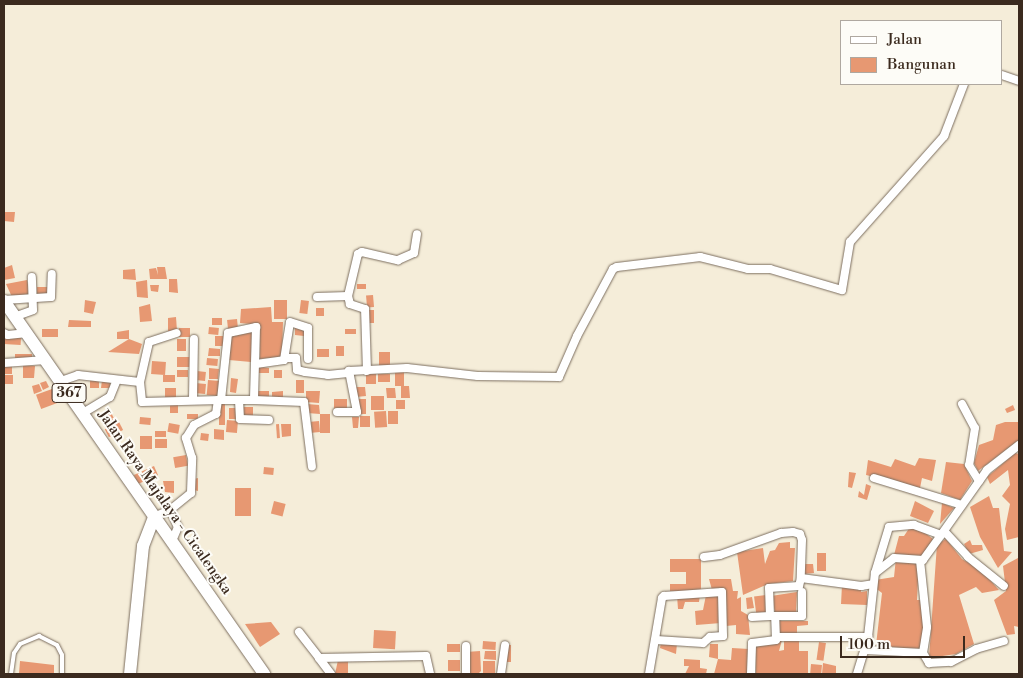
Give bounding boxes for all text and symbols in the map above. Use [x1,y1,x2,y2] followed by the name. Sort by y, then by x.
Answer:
[840,20,1003,85] legend
[887,30,922,49] text: Jalan
[887,55,956,74] text: Bangunan
[52,382,86,404] road number: 367
[94,406,236,598] street label: Jalan Raya Majalaya - Cicalengka
[843,626,968,658] scale bar
[848,635,890,654] text: 100 m

